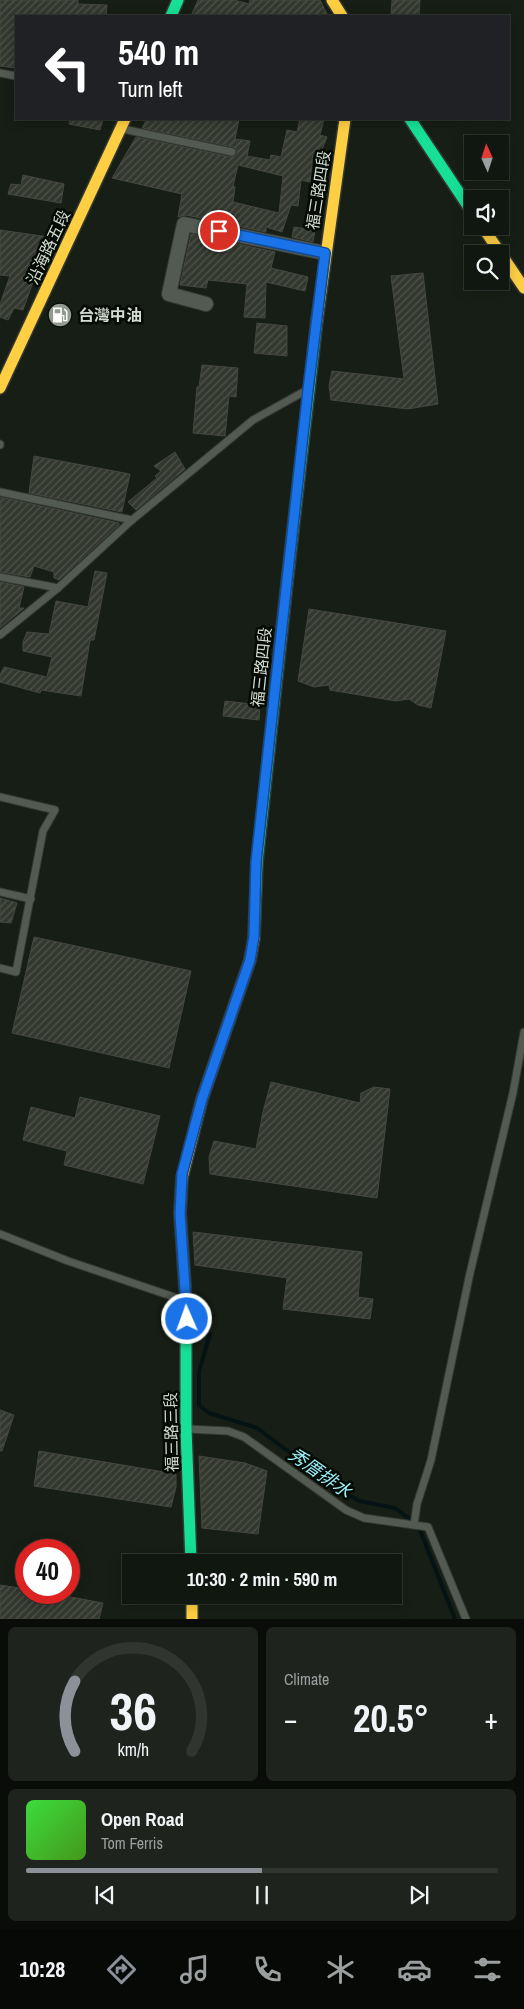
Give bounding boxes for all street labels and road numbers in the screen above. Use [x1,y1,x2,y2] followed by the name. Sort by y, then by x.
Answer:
[301,149,335,231] street label: 福三路四段
[21,206,75,288] street label: 沿海路五段
[246,626,276,708] street label: 福三路四段
[159,1392,183,1472] street label: 福三路三段

